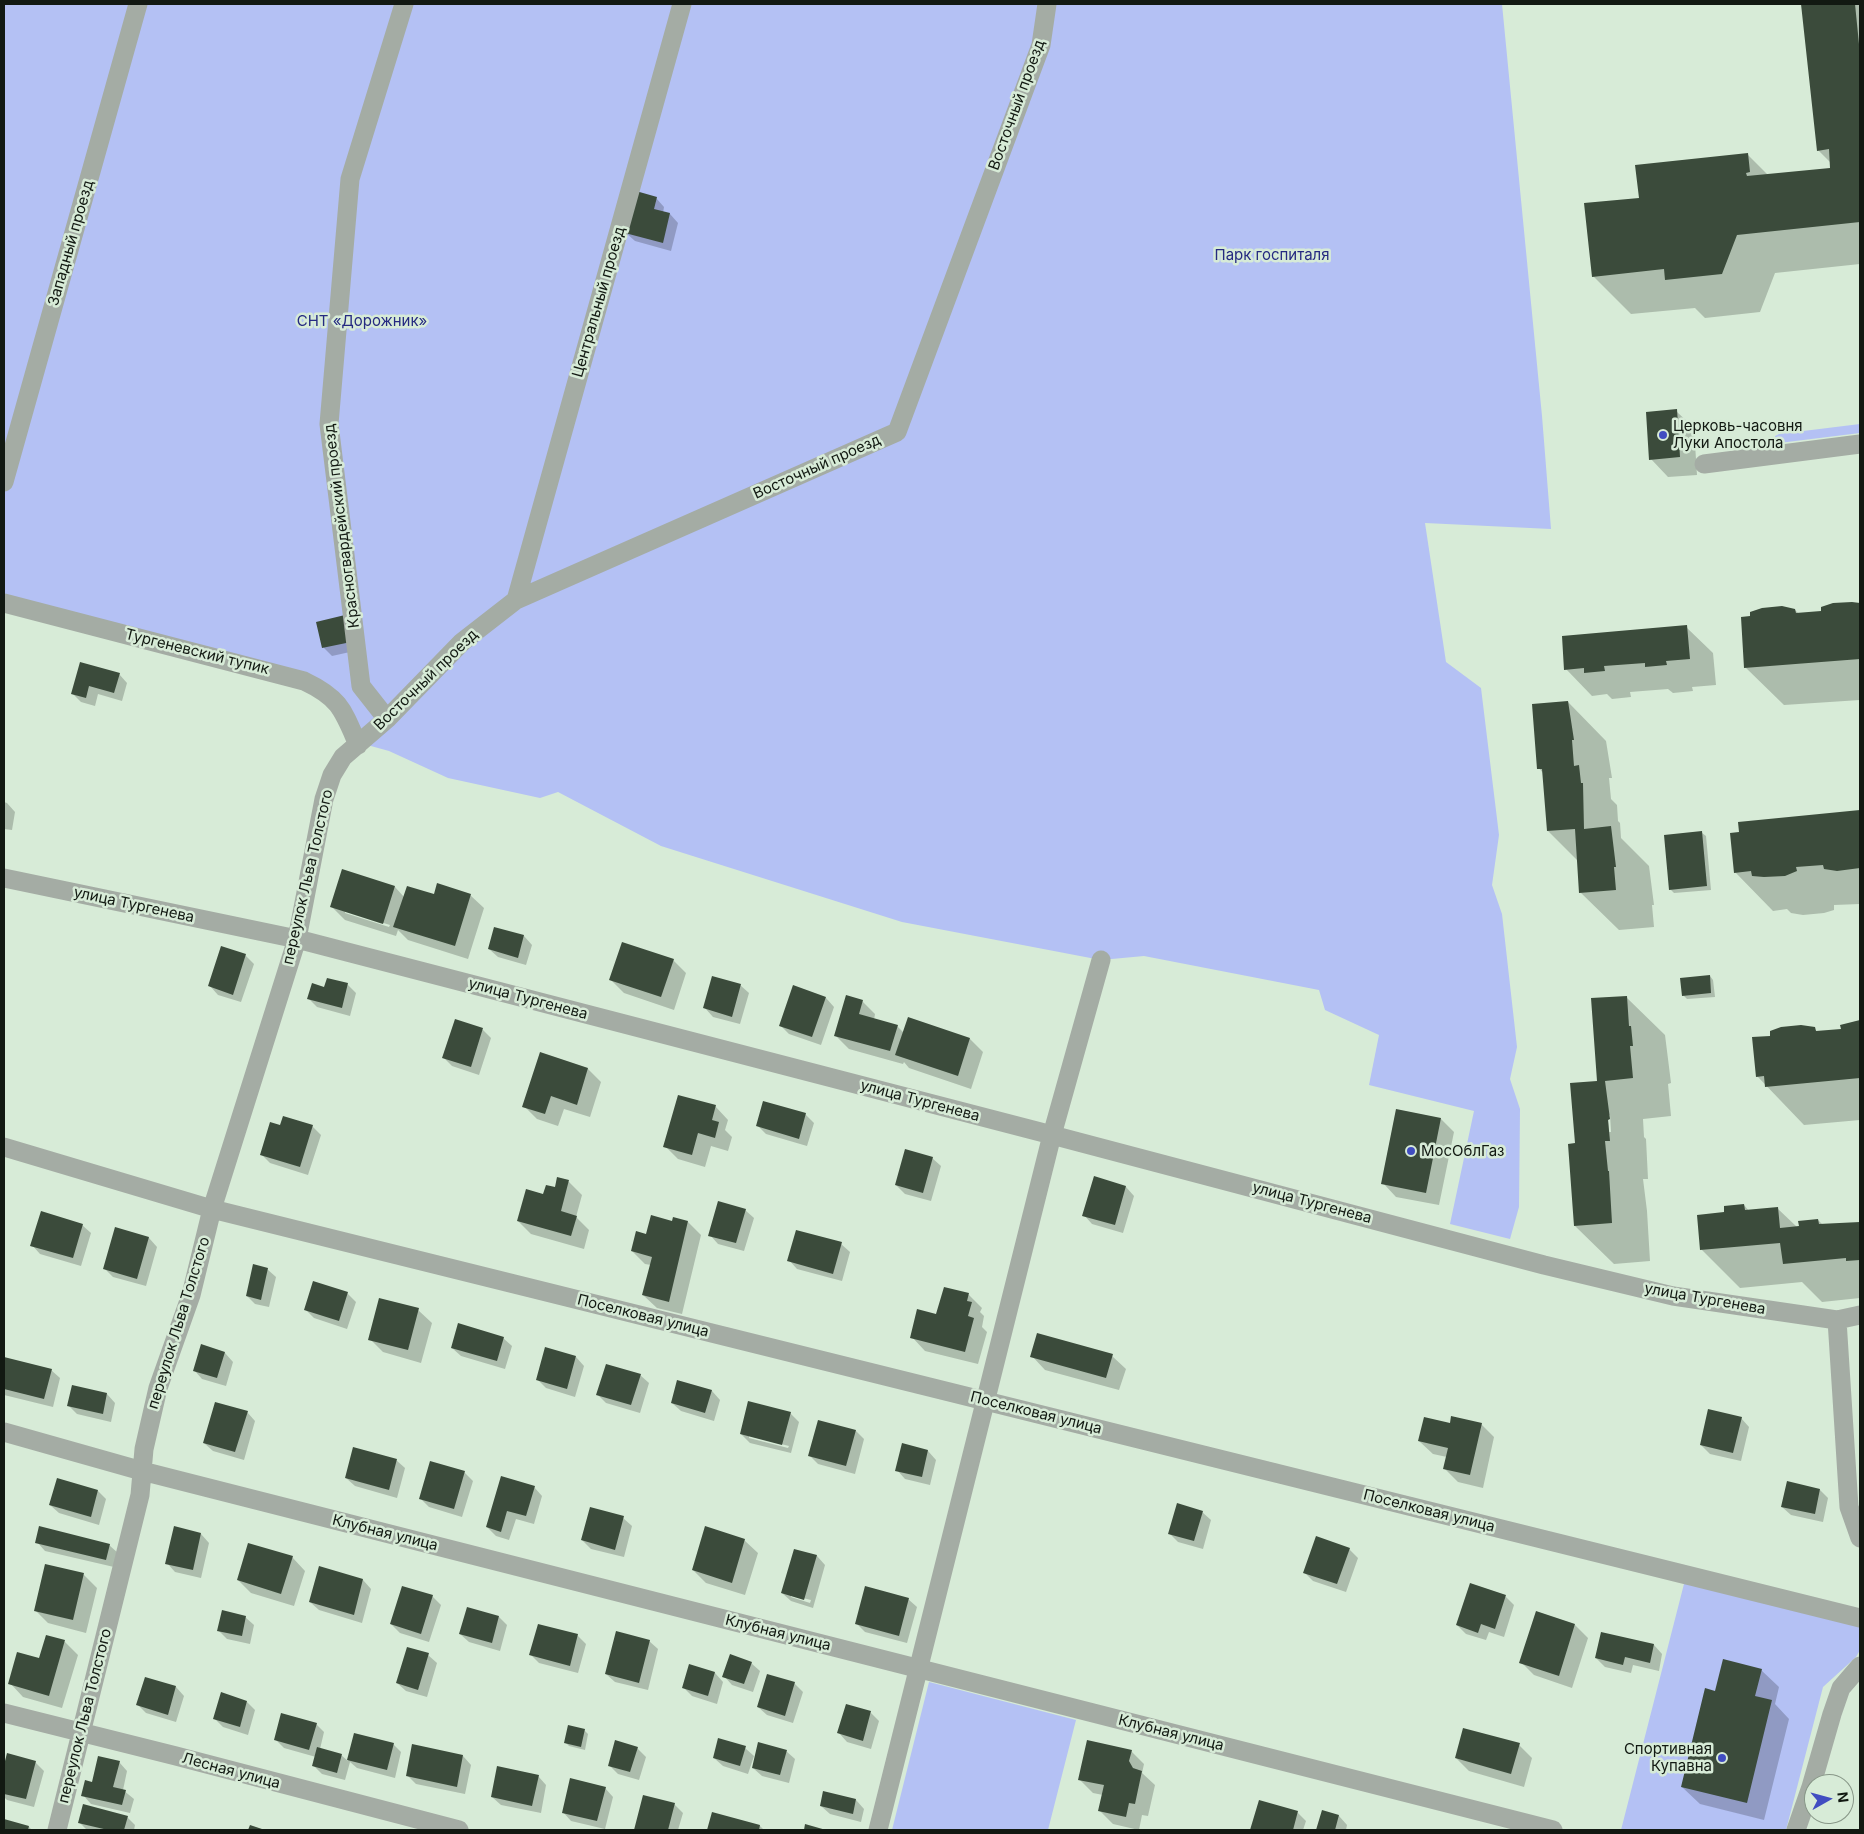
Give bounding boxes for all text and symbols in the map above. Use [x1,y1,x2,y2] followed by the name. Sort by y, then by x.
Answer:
[985,37,1049,173] street label: Восточный проезд
[44,178,98,308] street label: Западный проезд
[569,225,629,379] street label: Центральный проезд
[1215,246,1329,264] park label: Парк госпиталя
[297,312,427,330] park label: СНТ «Дорожник»
[1673,417,1803,452] place label: Церковь-часовня Луки Апостола
[321,423,363,629] street label: Красногвардейский проезд
[1657,429,1669,441] marker: Церковь-часовня Луки Апостола
[751,431,883,503] street label: Восточный проезд
[123,625,271,679] street label: Тургеневский тупик
[370,626,482,734] street label: Восточный проезд
[279,788,337,966] street label: переулок Льва Толстого
[72,883,196,927] street label: улица Тургенева
[466,974,590,1024] street label: улица Тургенева
[858,1076,982,1126] street label: улица Тургенева
[1421,1142,1505,1160] place label: МосОблГаз
[1405,1145,1417,1157] marker: МосОблГаз
[1250,1178,1374,1228] street label: улица Тургенева
[144,1235,214,1411] street label: переулок Льва Толстого
[1643,1279,1767,1319] street label: улица Тургенева
[575,1291,711,1341] street label: Поселковая улица
[968,1388,1104,1438] street label: Поселковая улица
[1361,1486,1497,1536] street label: Поселковая улица
[330,1511,440,1555] street label: Клубная улица
[723,1611,833,1655] street label: Клубная улица
[55,1627,115,1805] street label: переулок Льва Толстого
[1116,1711,1226,1755] street label: Клубная улица
[1624,1740,1712,1775] place label: Спортивная Купавна
[180,1749,282,1793] street label: Лесная улица
[1716,1752,1728,1764] marker: Спортивная Купавна
[1804,1774,1854,1824] north arrow
[1834,1791,1852,1804] text: N

